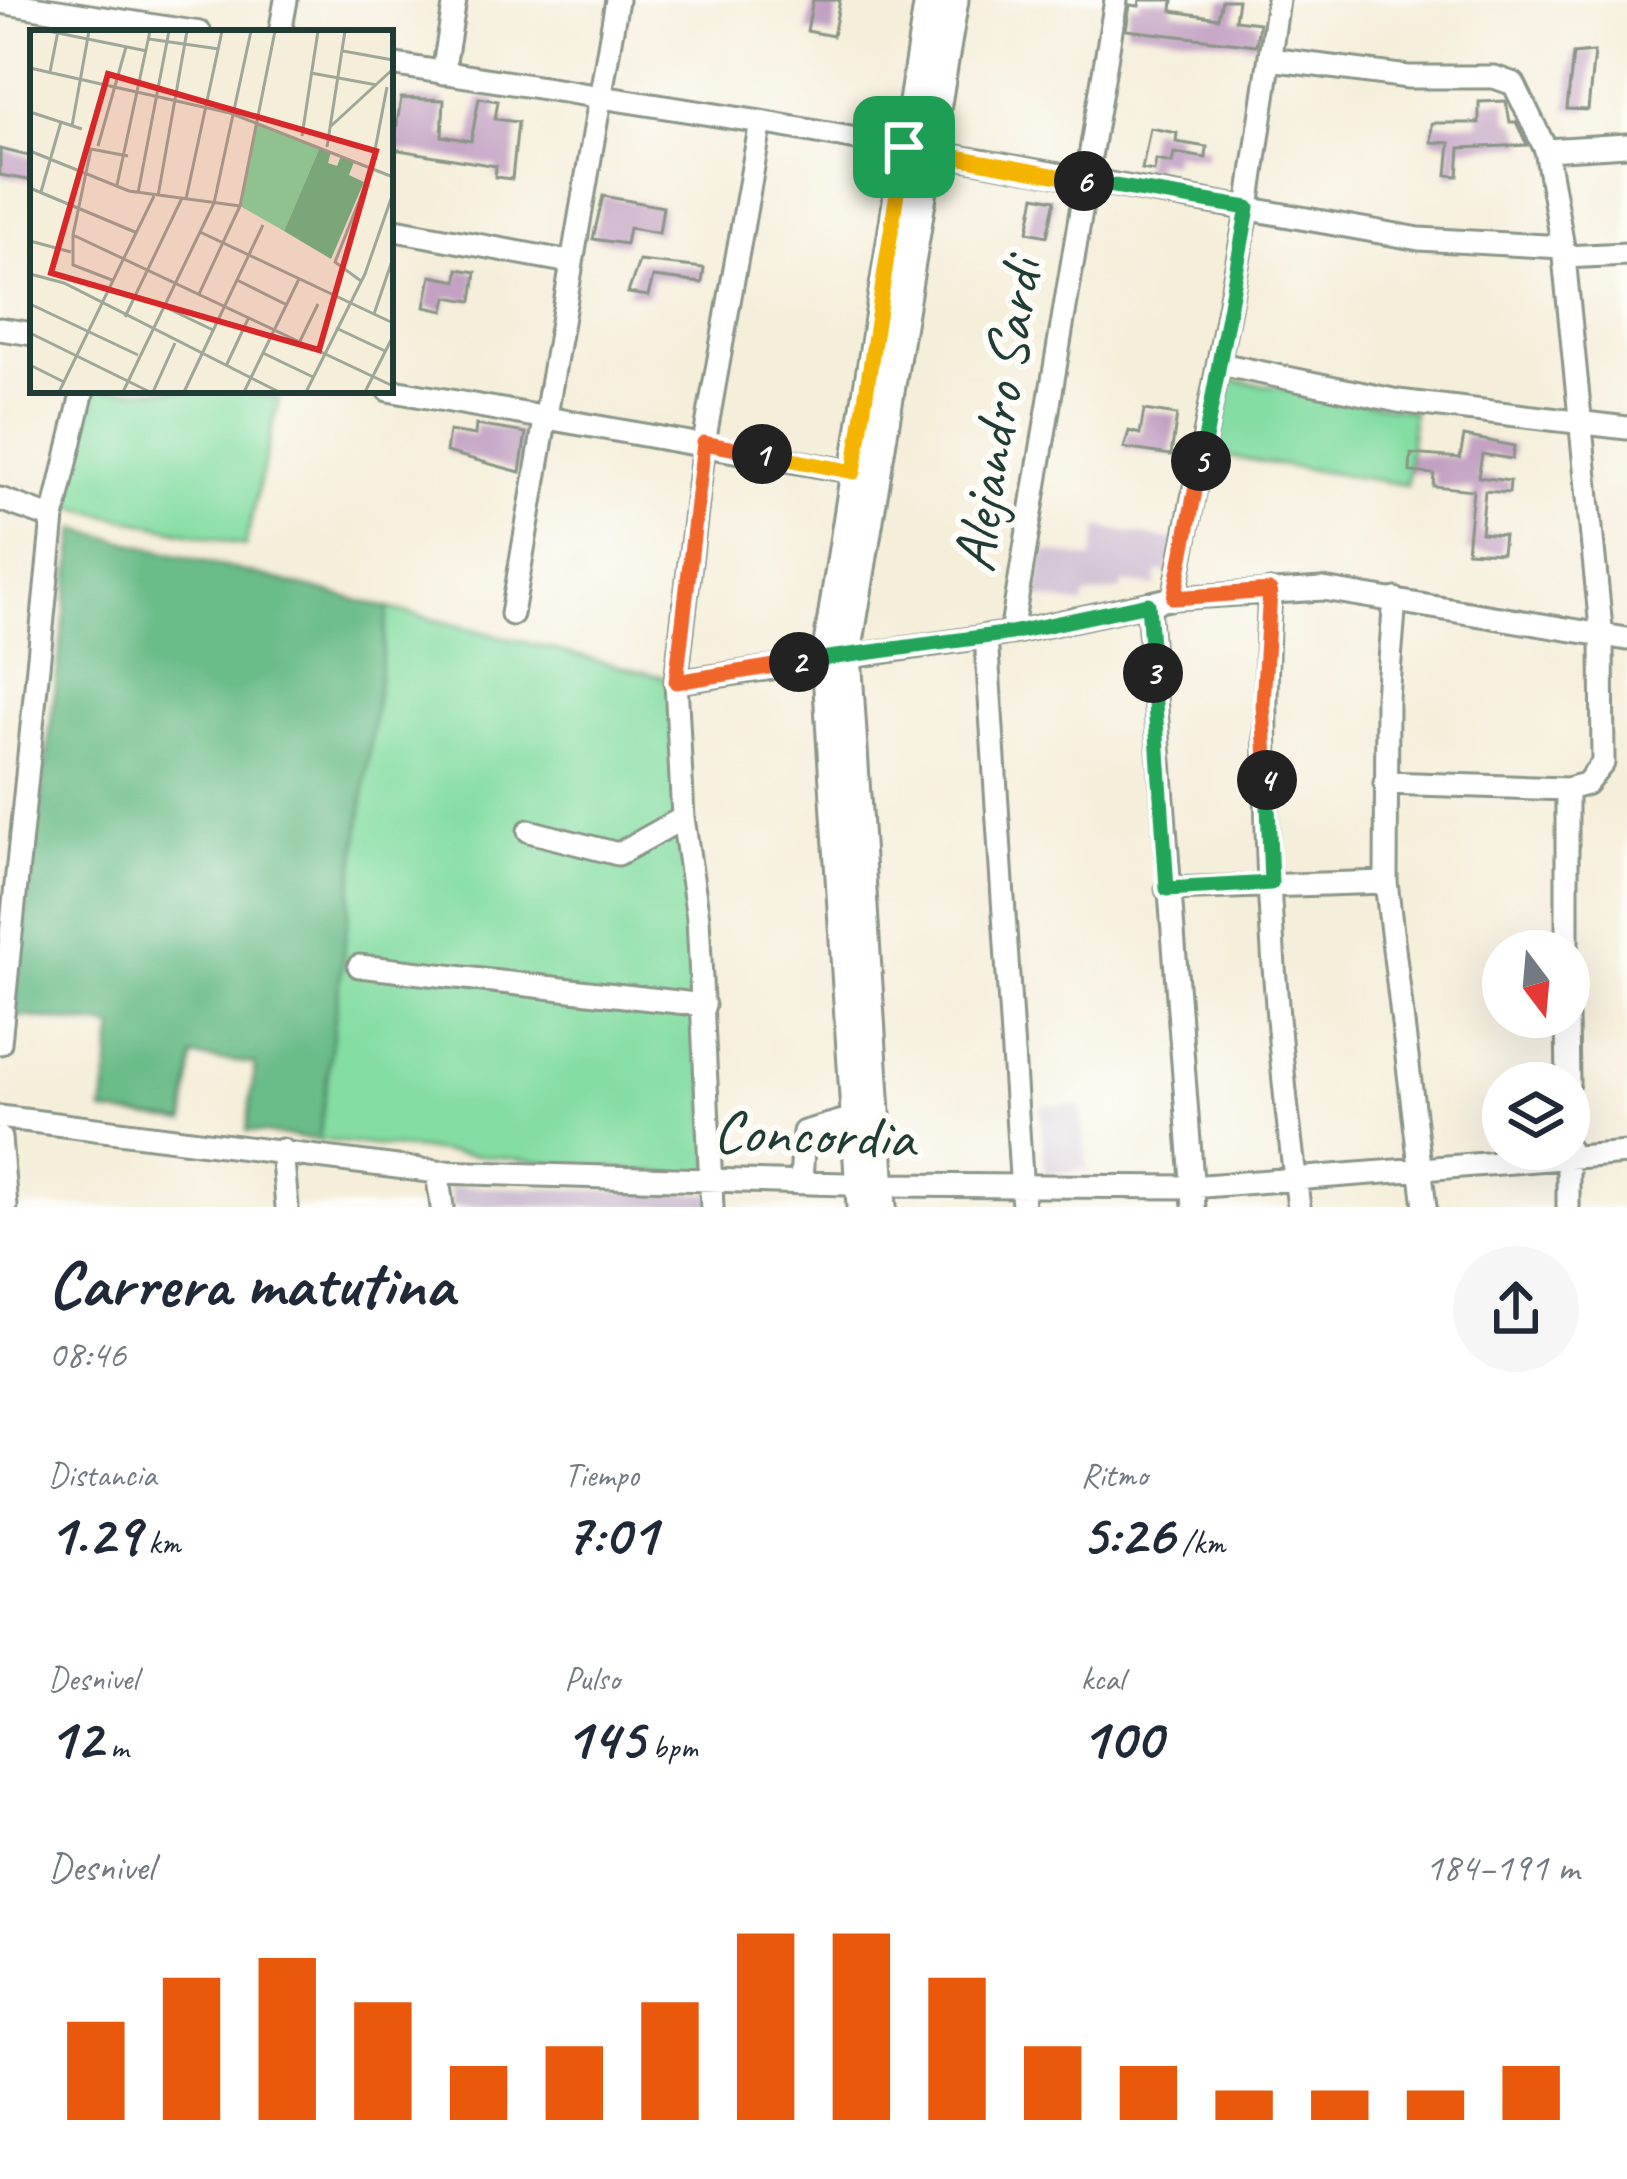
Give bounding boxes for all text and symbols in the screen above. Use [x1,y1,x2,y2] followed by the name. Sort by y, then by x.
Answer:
[30,30,393,393] inset map
[853,96,955,198] pin
[871,114,937,180] icon: arrive
[1054,151,1114,211] pin: 6
[1076,160,1092,202] text: 6
[935,247,1060,577] street label: Alejandro Sardi
[732,424,792,484] pin: 1
[1171,431,1231,491] pin: 5
[755,433,769,475] text: 1
[1194,440,1208,482] text: 5
[769,632,829,692] pin: 2
[792,641,806,683] text: 2
[1123,643,1183,703] pin: 3
[1146,652,1160,694] text: 3
[1237,750,1297,810] pin: 4
[1260,759,1274,801] text: 4
[1482,930,1590,1038] north arrow
[1482,930,1590,1170] map controls
[1482,1062,1590,1170] button: layers
[712,1093,920,1176] street label: Concordia
[48,1243,454,1326] text: Carrera matutina
[1453,1246,1579,1372] button: share
[48,1330,126,1379] text: 08:46
[48,1454,156,1496] text: Distancia
[564,1454,639,1496] text: Tiempo
[1081,1454,1147,1496] text: Ritmo
[48,1496,140,1572] text: 1.29
[564,1496,657,1572] text: 7:01
[1081,1496,1174,1572] text: 5:26
[140,1522,180,1564] text: km
[1174,1522,1225,1564] text: /km
[48,1658,138,1700] text: Desnivel
[564,1658,620,1700] text: Pulso
[1081,1658,1124,1700] text: kcal
[48,1700,102,1776] text: 12
[564,1700,644,1776] text: 145
[1081,1700,1162,1776] text: 100
[102,1726,128,1768] text: m
[644,1726,698,1768] text: bpm
[48,1843,154,1892] text: Desnivel
[1425,1843,1579,1892] text: 184–191 m

